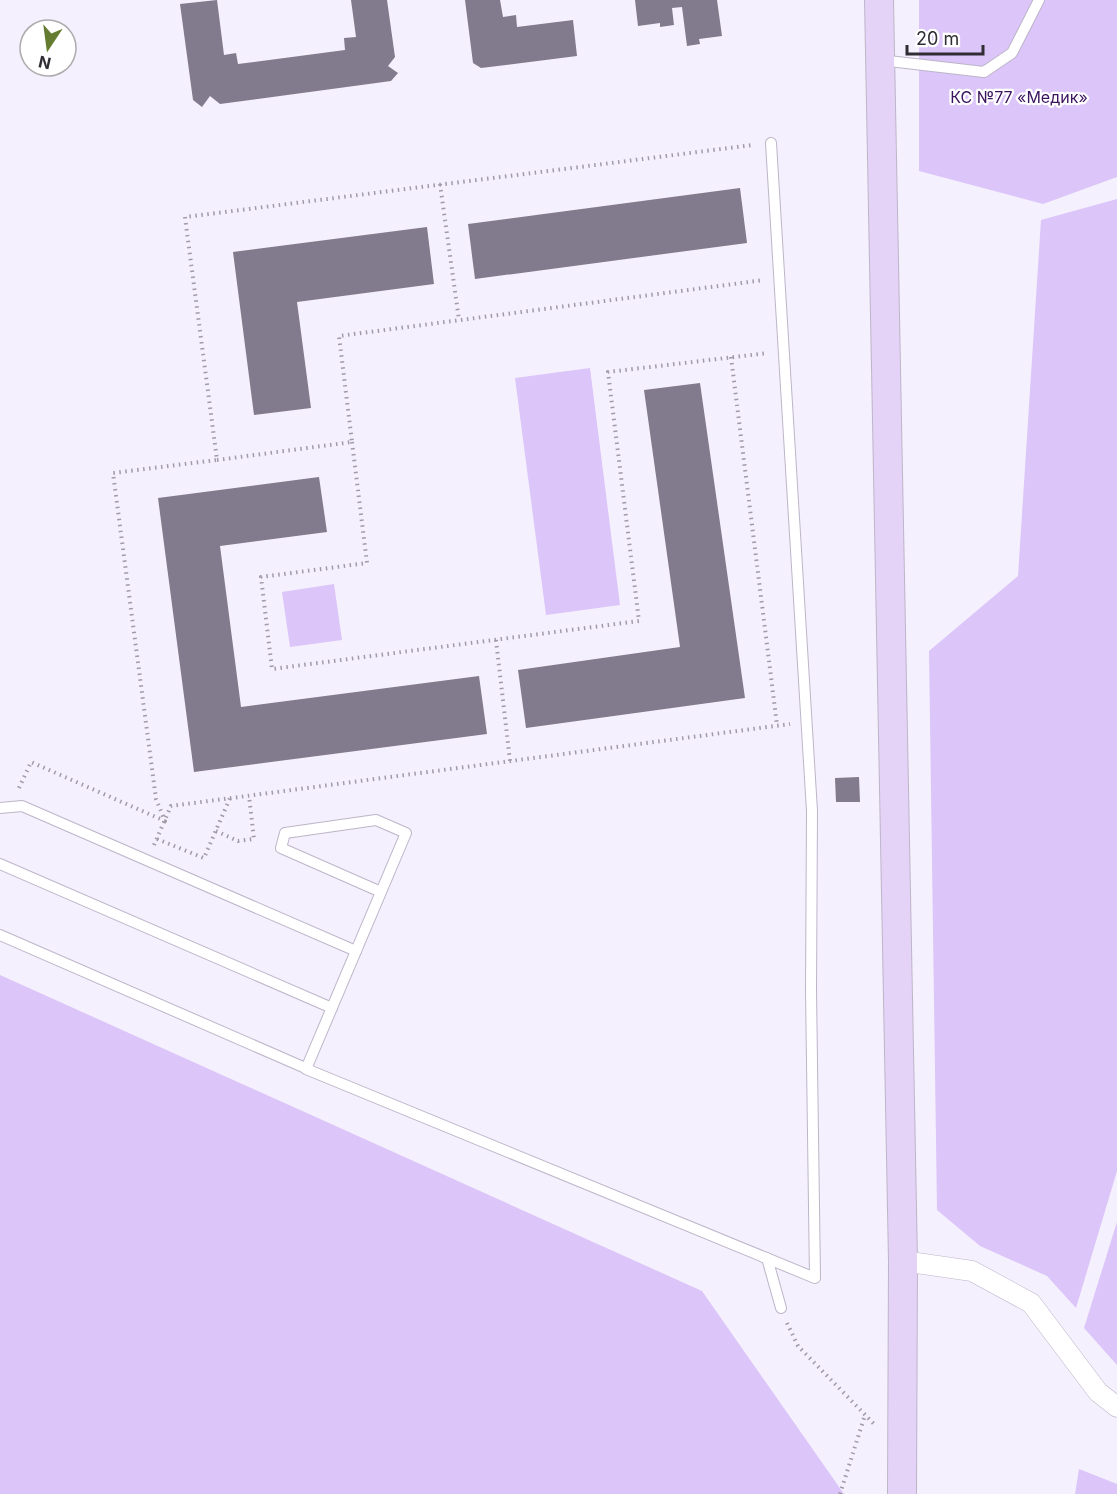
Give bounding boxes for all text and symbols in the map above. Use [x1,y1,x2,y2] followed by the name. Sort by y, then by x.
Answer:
[18,18,78,78] north arrow
[907,18,984,56] scale bar
[916,28,959,49] text: 20 m
[36,51,53,74] text: N
[950,87,1088,107] park label: КС №77 «Медик»

